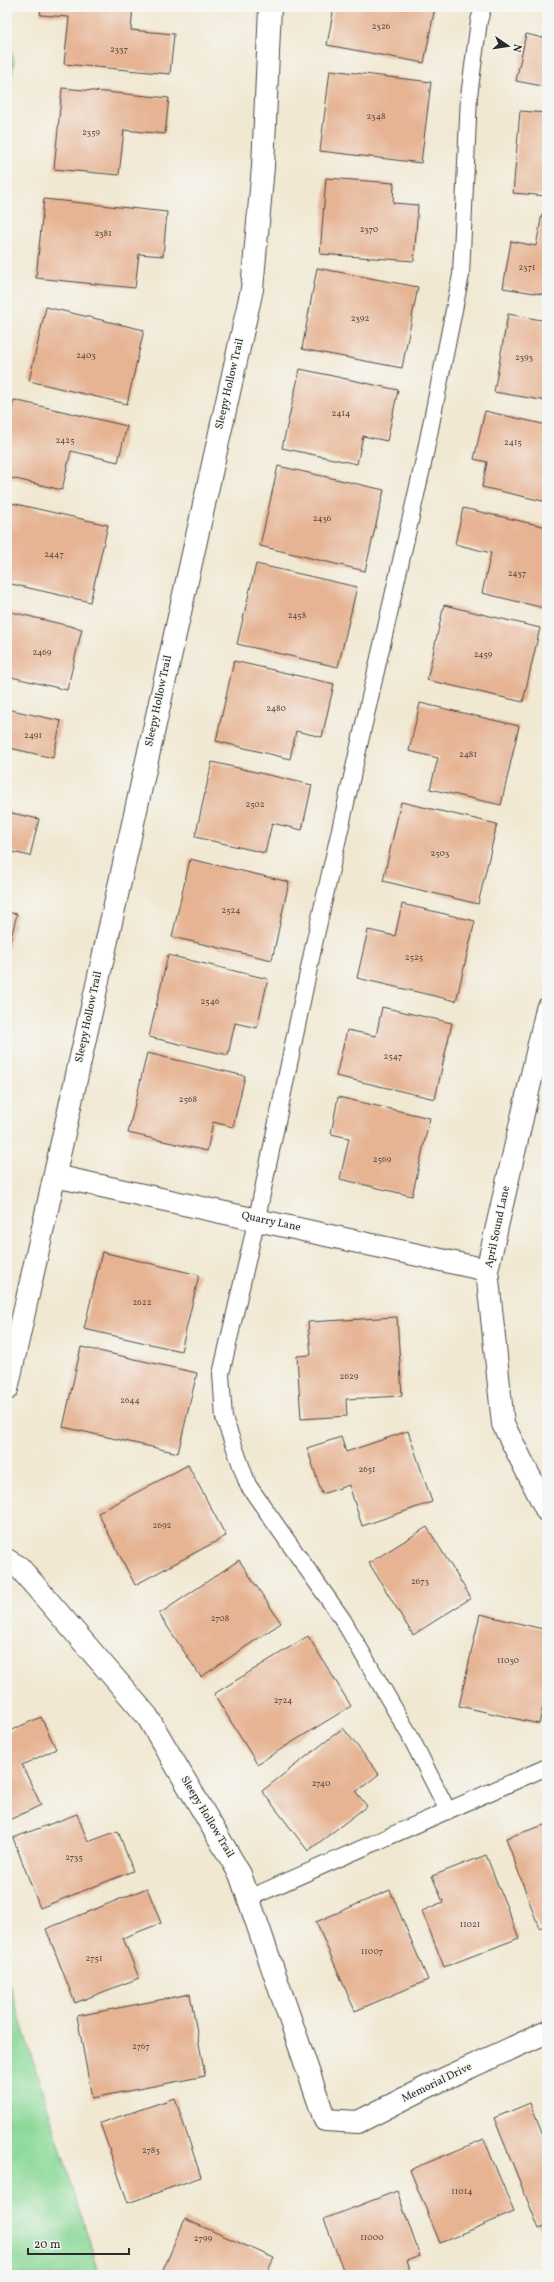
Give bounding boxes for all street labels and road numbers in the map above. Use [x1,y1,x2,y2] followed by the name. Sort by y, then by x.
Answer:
[212,337,248,431] street label: Sleepy Hollow Trail
[142,654,176,748] street label: Sleepy Hollow Trail
[72,970,106,1064] street label: Sleepy Hollow Trail
[482,1185,514,1269] street label: April Sound Lane
[240,1208,302,1236] street label: Quarry Lane
[177,1773,237,1861] street label: Sleepy Hollow Trail
[399,2059,475,2107] street label: Memorial Drive

